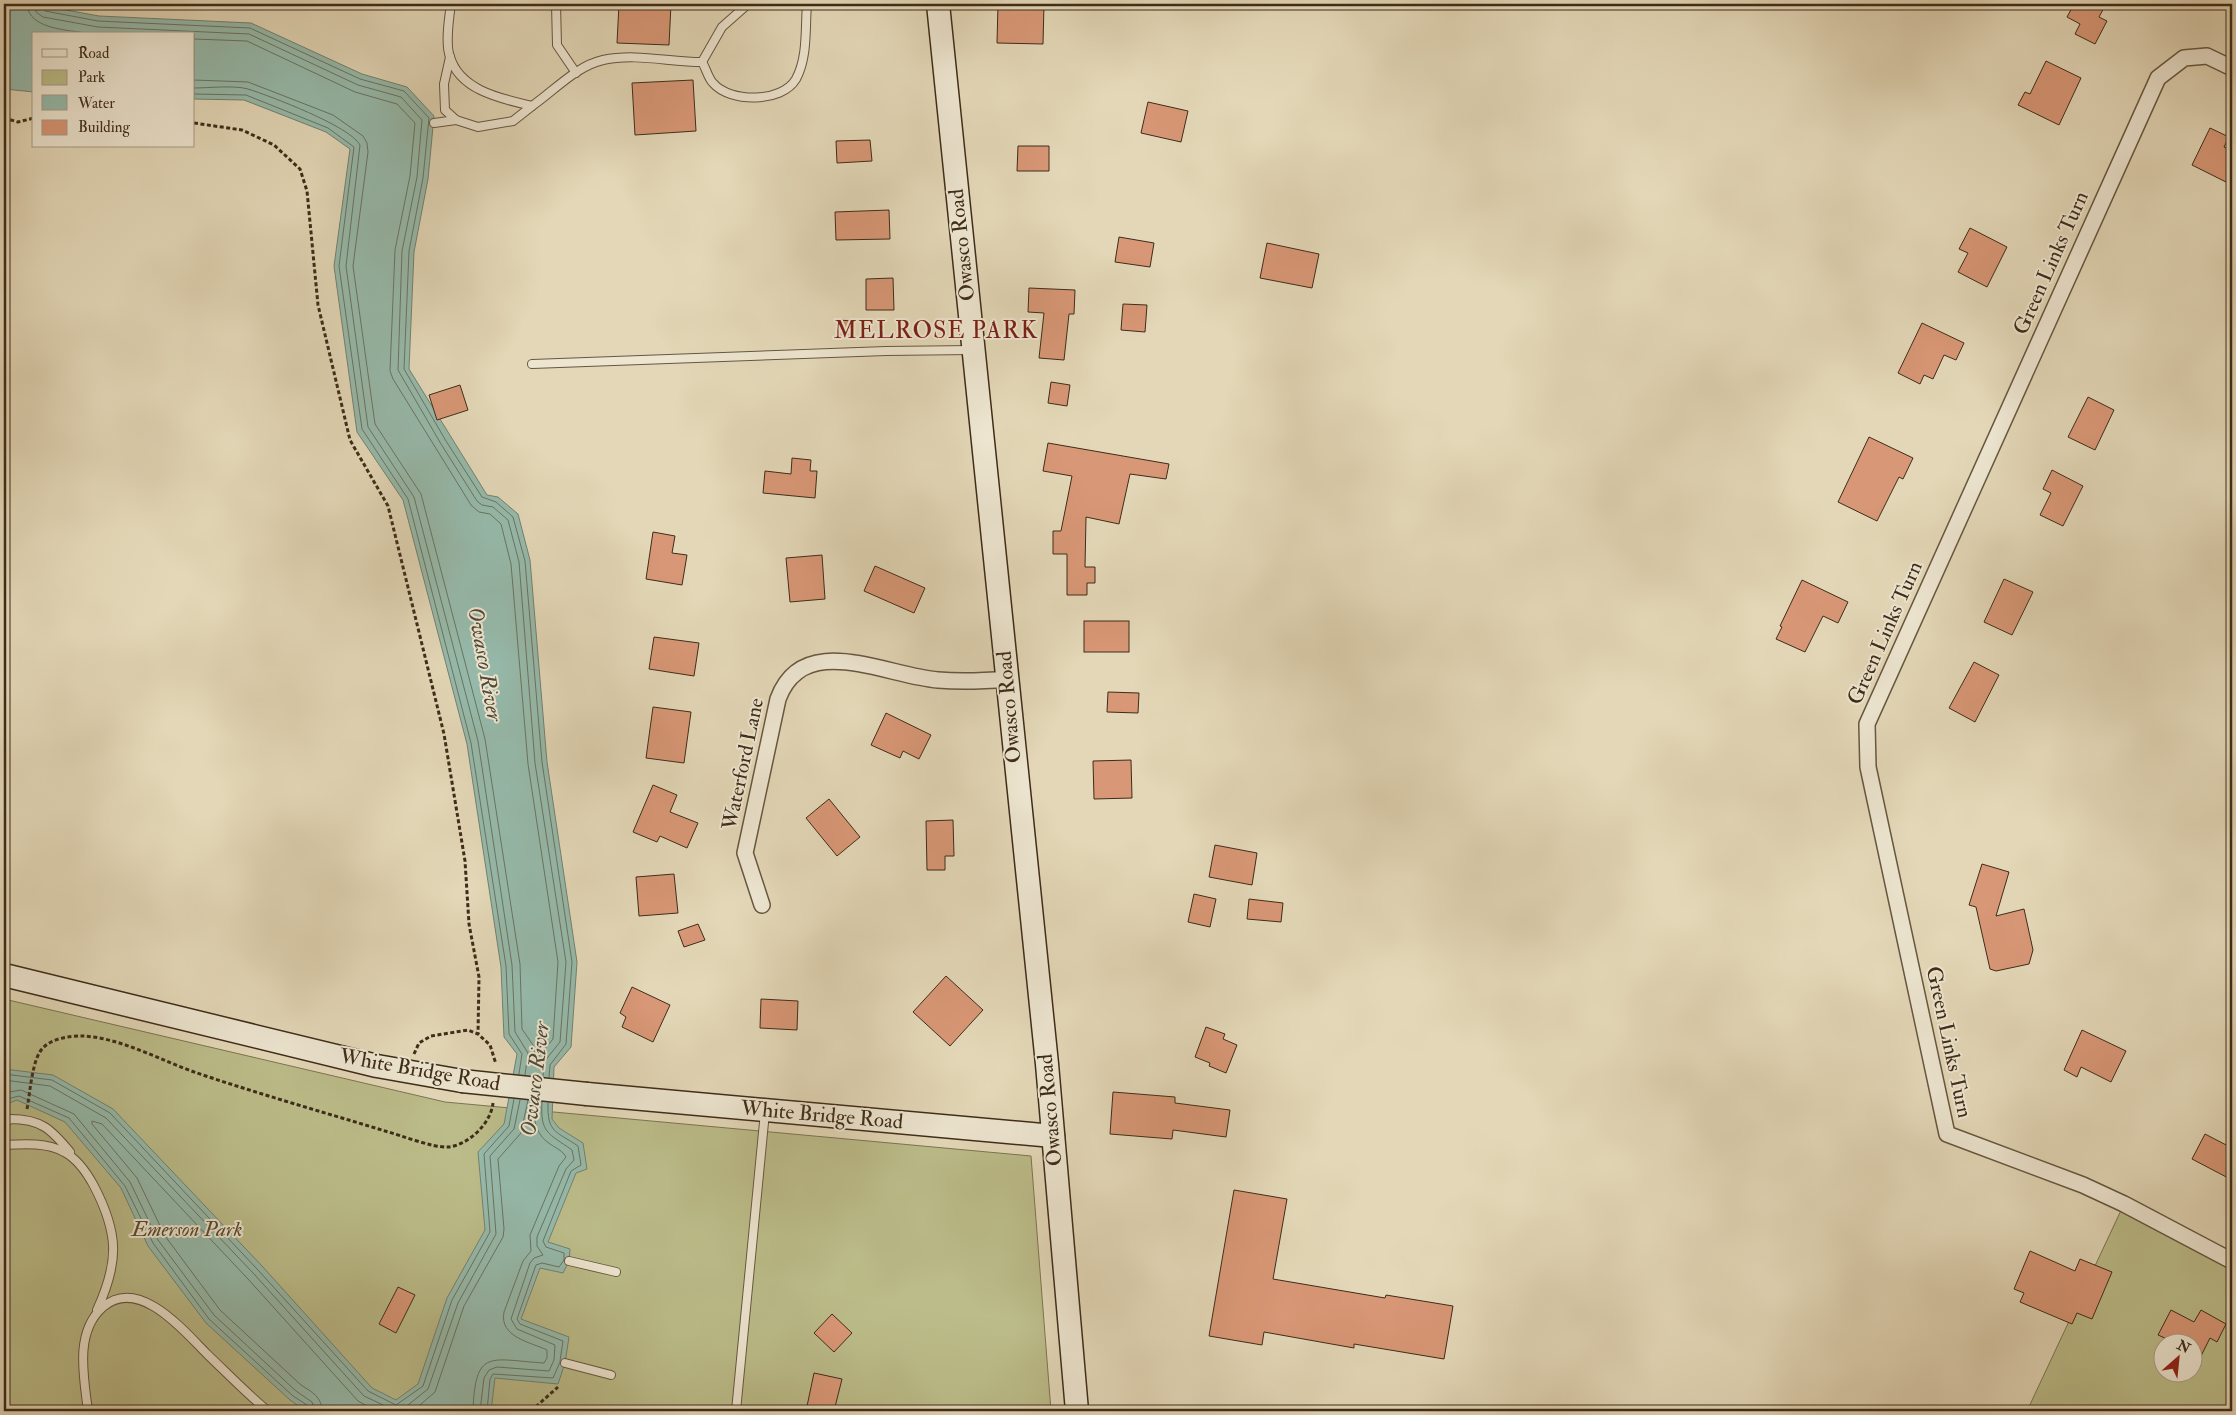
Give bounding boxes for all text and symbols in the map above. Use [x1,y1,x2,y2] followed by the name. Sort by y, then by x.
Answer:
[32,32,195,148] legend
[78,44,110,63] text: Road
[78,68,105,87] text: Park
[77,94,115,113] text: Water
[78,118,130,137] text: Building
[943,187,981,302] street label: Owasco Road
[2007,187,2095,339] street label: Green Links Turn
[834,315,1038,346] district label: MELROSE PARK
[1841,557,1929,709] street label: Green Links Turn
[461,605,509,725] water label: Owasco River
[991,649,1027,764] street label: Owasco Road
[716,695,770,833] street label: Waterford Lane
[1920,964,1978,1120] street label: Green Links Turn
[514,1018,556,1138] water label: Owasco River
[337,1042,503,1098] street label: White Bridge Road
[1032,1052,1068,1167] street label: Owasco Road
[739,1094,905,1136] street label: White Bridge Road
[130,1216,242,1243] park label: Emerson Park
[2154,1332,2204,1382] north arrow
[2173,1336,2194,1357] text: N

